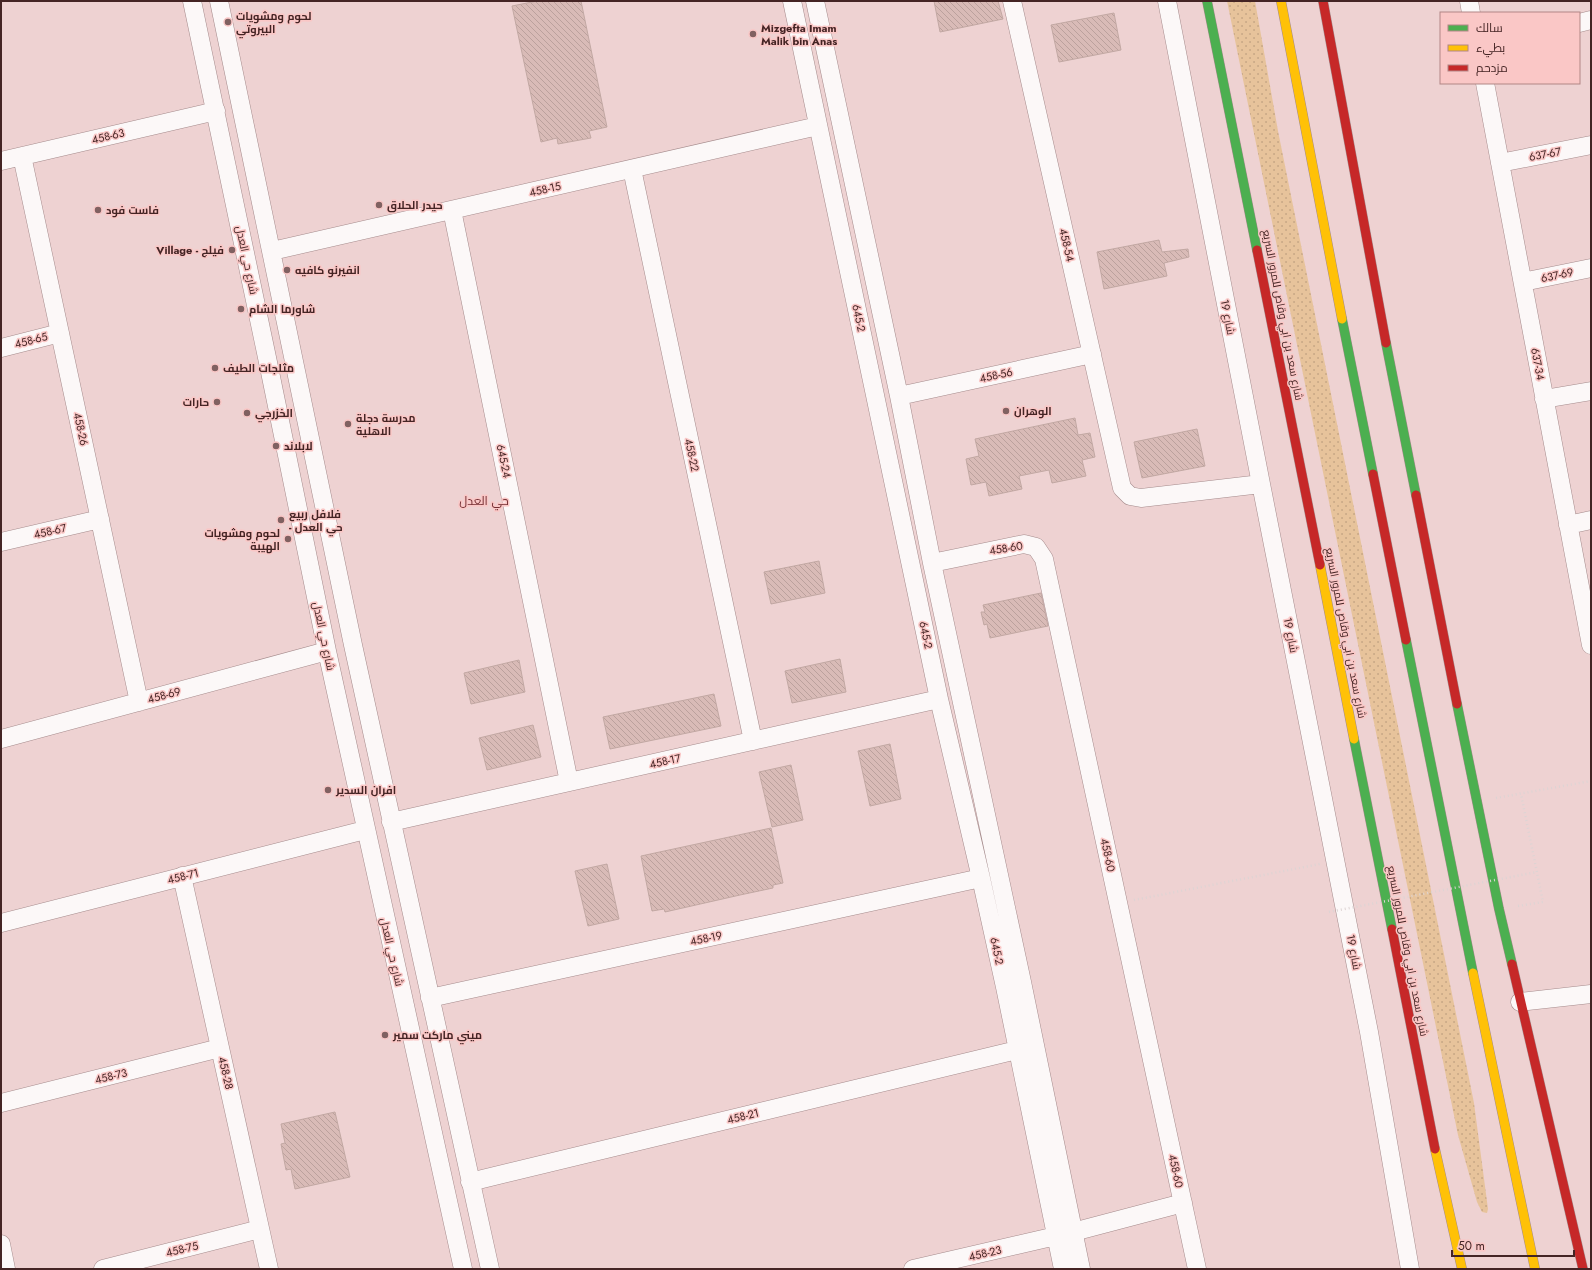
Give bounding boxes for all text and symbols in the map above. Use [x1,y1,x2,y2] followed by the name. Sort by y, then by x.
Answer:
[236,8,312,39] place label: لحوم ومشويات البيروتي
[1440,12,1580,84] legend
[223,17,233,27] marker: لحوم ومشويات البيروتي
[1476,19,1503,37] text: سالك
[761,20,837,49] place label: Mizgefta Imam Malik bin Anas
[748,29,758,39] marker: Mizgefta Imam Malik bin Anas
[1476,39,1505,58] text: بطيء
[1476,59,1508,77] text: مزدحم
[90,124,126,148] street label: 458-63
[1528,143,1563,165] street label: 637-67
[528,178,562,200] street label: 458-15
[387,197,443,213] place label: حيدر الحلاق
[374,200,384,210] marker: حيدر الحلاق
[106,202,159,218] place label: فاست فود
[93,205,103,215] marker: فاست فود
[231,224,262,296] street label: شارع حي العدل
[1055,227,1079,264] street label: 458-54
[1258,228,1307,402] street label: شارع سعد بن ابي وقاص للمرور السريع
[155,242,224,258] place label: Village - فيلج
[227,245,237,255] marker: Village - فيلج
[295,262,360,278] place label: انفيرنو كافيه
[1539,264,1575,286] street label: 637-69
[282,265,292,275] marker: انفيرنو كافيه
[1217,298,1239,336] street label: شارع 19
[249,301,315,317] place label: شاورما الشام
[848,303,870,333] street label: 645-2
[236,304,246,314] marker: شاورما الشام
[13,328,49,352] street label: 458-65
[1527,346,1549,382] street label: 637-34
[223,360,294,376] place label: مثلجات الطيف
[210,363,220,373] marker: مثلجات الطيف
[978,364,1014,386] street label: 458-56
[183,394,209,410] place label: حارات
[212,397,222,407] marker: حارات
[1014,403,1052,419] place label: الوهران
[255,405,293,423] place label: الخزرجي
[1001,406,1011,416] marker: الوهران
[242,408,252,418] marker: الخزرجي
[356,410,416,439] place label: مدرسة دجلة الاهلية
[70,411,92,447] street label: 458-26
[343,419,353,429] marker: مدرسة دجلة الاهلية
[681,437,703,473] street label: 458-22
[284,438,312,454] place label: لابلاند
[271,441,281,451] marker: لابلاند
[493,443,515,480] street label: 645-24
[459,492,509,511] district label: حي العدل
[289,506,343,537] place label: فلافل ربيع - حي العدل
[276,515,286,525] marker: فلافل ربيع - حي العدل
[32,519,68,543] street label: 458-67
[204,525,280,554] place label: لحوم ومشويات الهيبة
[283,534,293,544] marker: لحوم ومشويات الهيبة
[988,537,1024,559] street label: 458-60
[1321,546,1370,720] street label: شارع سعد بن ابي وقاص للمرور السريع
[308,600,339,672] street label: شارع حي العدل
[1280,616,1302,654] street label: شارع 19
[915,620,937,650] street label: 645-2
[146,683,182,707] street label: 458-69
[648,750,682,772] street label: 458-17
[335,782,396,798] place label: افران السدير
[323,785,333,795] marker: افران السدير
[1097,837,1119,874] street label: 458-60
[166,864,200,888] street label: 458-71
[1383,864,1432,1038] street label: شارع سعد بن ابي وقاص للمرور السريع
[375,916,408,988] street label: شارع حي العدل
[689,927,723,949] street label: 458-19
[1343,933,1365,971] street label: شارع 19
[986,936,1008,966] street label: 645-2
[392,1027,482,1045] place label: ميني ماركت سمير
[380,1030,390,1040] marker: ميني ماركت سمير
[214,1055,238,1091] street label: 458-28
[93,1064,129,1088] street label: 458-73
[725,1104,761,1128] street label: 458-21
[1165,1153,1187,1190] street label: 458-60
[1452,1232,1574,1258] scale bar
[164,1237,200,1261] street label: 458-75
[1458,1237,1485,1255] text: 50 m
[967,1241,1003,1265] street label: 458-23

